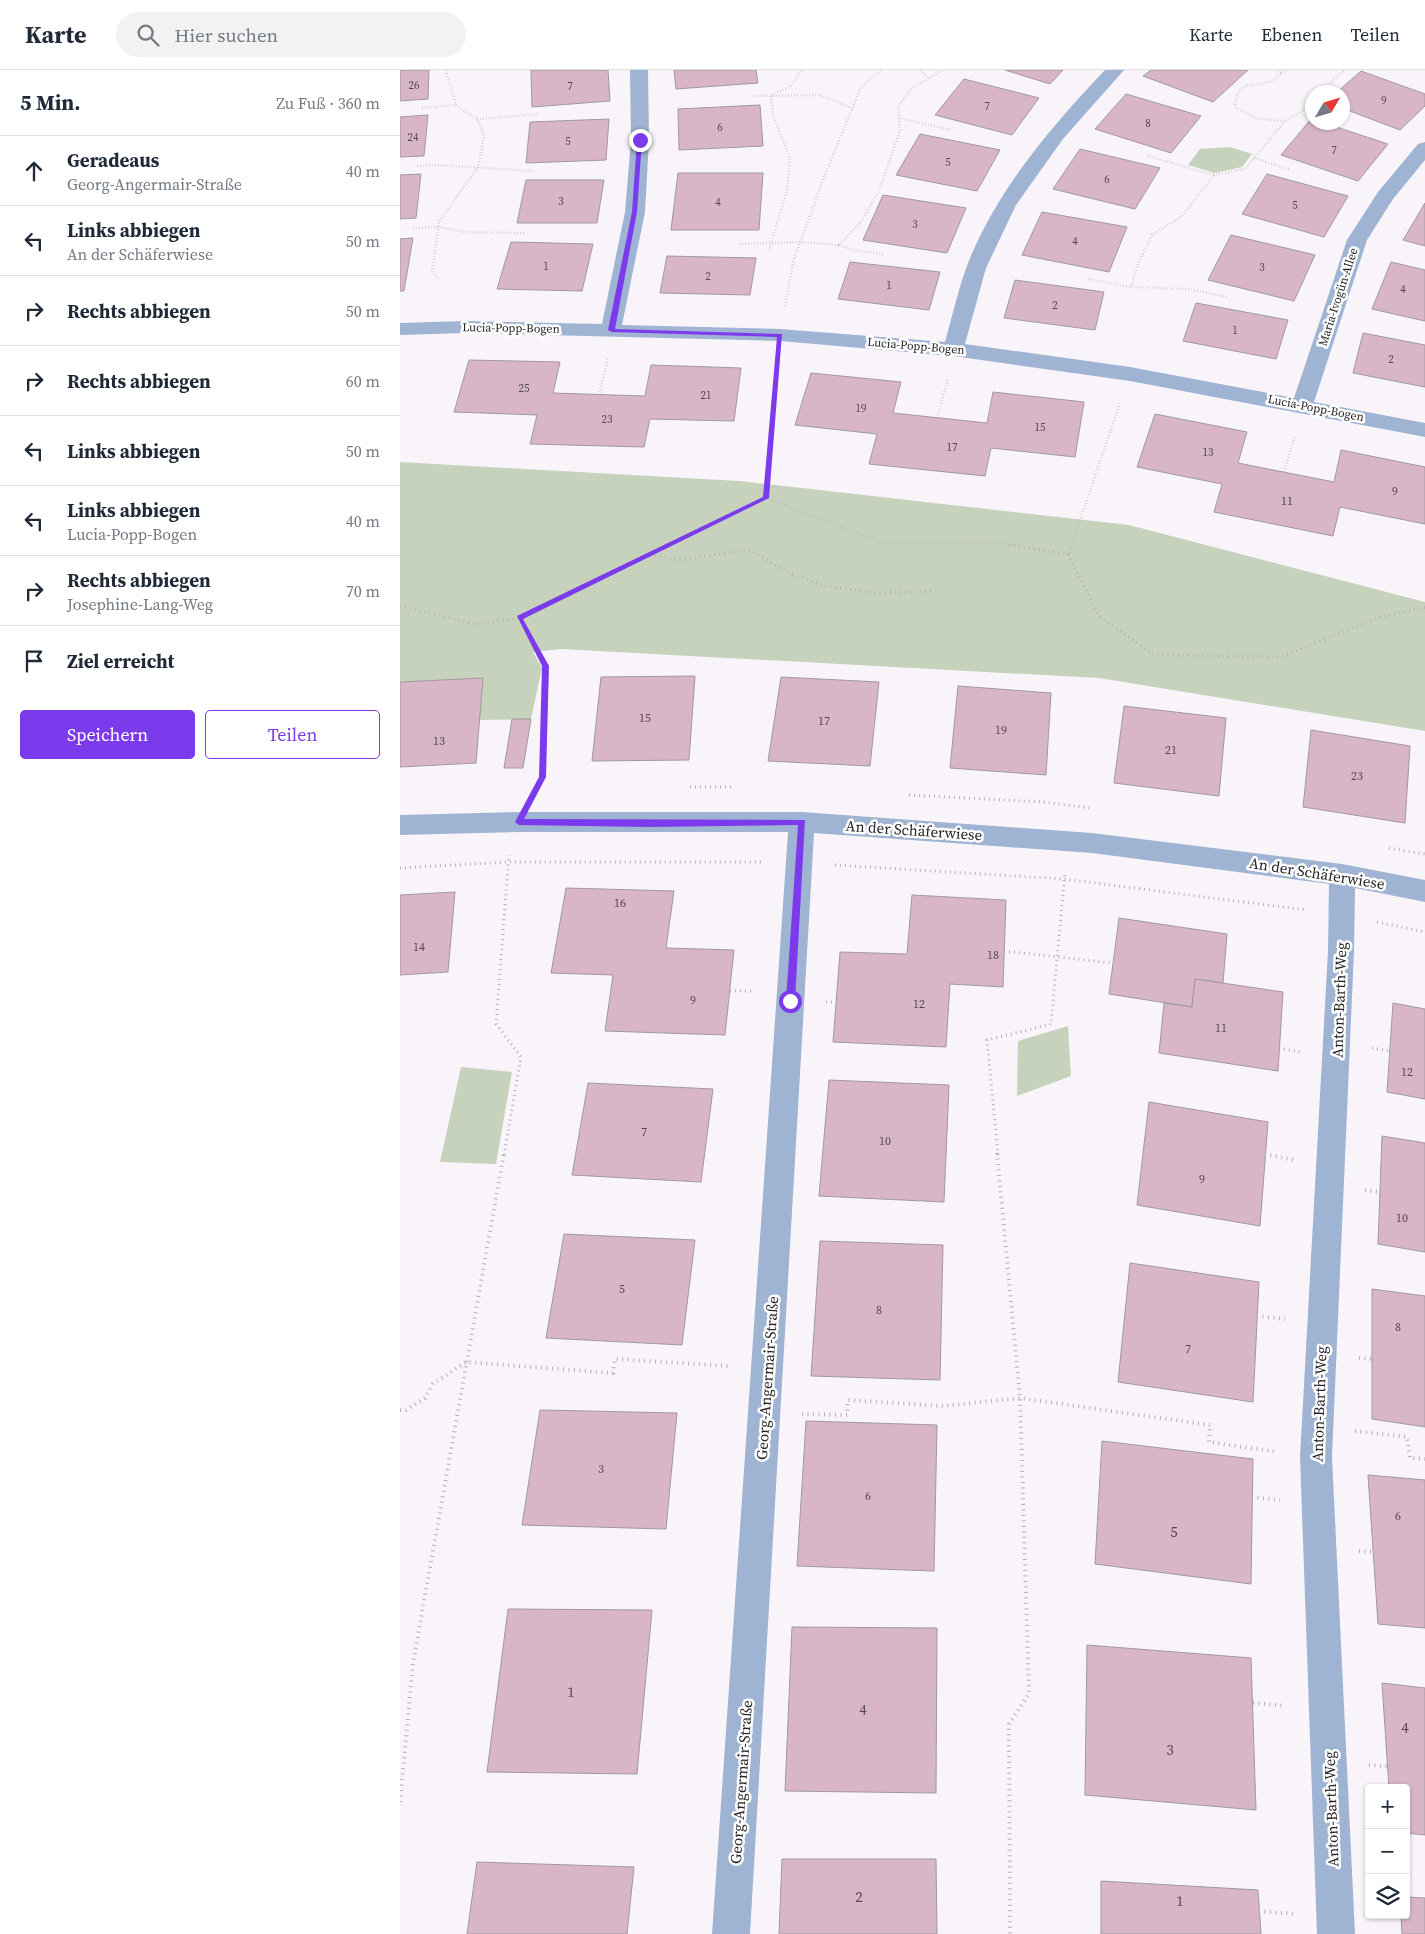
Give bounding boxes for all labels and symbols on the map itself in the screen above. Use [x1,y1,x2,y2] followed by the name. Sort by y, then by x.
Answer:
[409,78,420,93] house number: 26
[567,79,573,94] house number: 7
[1305,85,1350,130] north arrow
[1381,93,1387,108] house number: 9
[984,99,990,114] house number: 7
[1145,116,1151,131] house number: 8
[717,120,723,135] house number: 6
[629,129,652,152] route end
[408,130,419,145] house number: 24
[565,134,571,149] house number: 5
[1331,143,1337,158] house number: 7
[945,155,951,170] house number: 5
[1104,172,1110,187] house number: 6
[558,194,564,209] house number: 3
[715,195,721,210] house number: 4
[1292,198,1298,213] house number: 5
[912,217,918,232] house number: 3
[1072,234,1078,249] house number: 4
[1315,246,1361,348] street label: Maria-Ivogün-Allee
[543,259,549,274] house number: 1
[1259,260,1265,275] house number: 3
[705,269,711,284] house number: 2
[886,278,892,293] house number: 1
[1400,282,1406,297] house number: 4
[1052,298,1058,313] house number: 2
[462,319,560,337] street label: Lucia-Popp-Bogen
[1232,323,1238,338] house number: 1
[867,334,965,358] street label: Lucia-Popp-Bogen
[1388,352,1394,367] house number: 2
[519,381,530,396] house number: 25
[701,388,712,403] house number: 21
[1267,391,1365,425] street label: Lucia-Popp-Bogen
[856,401,867,416] house number: 19
[602,412,613,427] house number: 23
[1035,420,1046,435] house number: 15
[947,440,958,455] house number: 17
[1203,445,1214,460] house number: 13
[1392,483,1398,499] house number: 9
[1281,493,1293,509] house number: 11
[639,710,651,726] house number: 15
[818,713,830,729] house number: 17
[995,722,1007,738] house number: 19
[433,733,445,749] house number: 13
[1165,742,1177,758] house number: 21
[1351,768,1363,784] house number: 23
[845,815,983,845] street label: An der Schäferwiese
[1248,852,1387,894] street label: An der Schäferwiese
[614,895,626,911] house number: 16
[413,939,425,955] house number: 14
[1326,942,1352,1058] street label: Anton-Barth-Weg
[987,947,999,963] house number: 18
[779,990,802,1013] route start
[690,992,696,1008] house number: 9
[913,996,925,1012] house number: 12
[1215,1020,1227,1036] house number: 11
[1401,1064,1413,1080] house number: 12
[641,1124,647,1140] house number: 7
[879,1133,891,1149] house number: 10
[1199,1171,1205,1187] house number: 9
[1396,1210,1408,1226] house number: 10
[619,1281,625,1297] house number: 5
[751,1295,783,1460] street label: Georg-Angermair-Straße
[876,1302,882,1318] house number: 8
[1395,1319,1401,1335] house number: 8
[1185,1341,1191,1357] house number: 7
[1306,1346,1332,1462] street label: Anton-Barth-Weg
[598,1461,604,1477] house number: 3
[865,1488,871,1504] house number: 6
[1395,1508,1401,1524] house number: 6
[1170,1521,1178,1542] house number: 5
[567,1681,575,1702] house number: 1
[725,1699,757,1864] street label: Georg-Angermair-Straße
[859,1699,867,1720] house number: 4
[1401,1717,1409,1738] house number: 4
[1166,1739,1174,1760] house number: 3
[1318,1751,1344,1867] street label: Anton-Barth-Weg
[855,1886,863,1907] house number: 2
[1176,1890,1184,1911] house number: 1

